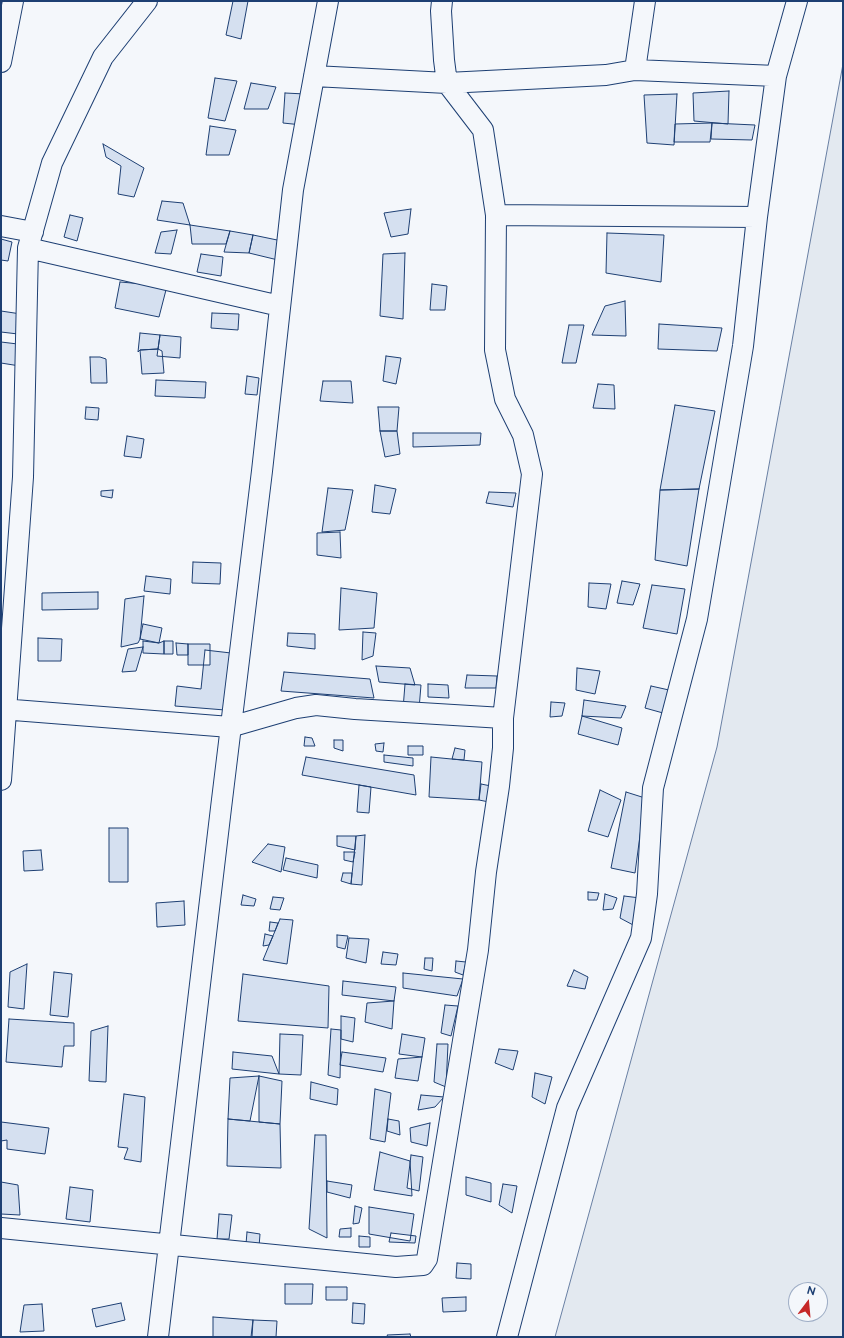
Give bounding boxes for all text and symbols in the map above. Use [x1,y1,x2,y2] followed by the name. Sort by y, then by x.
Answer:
[788,1282,828,1322] north arrow
[805,1284,817,1298] text: N

